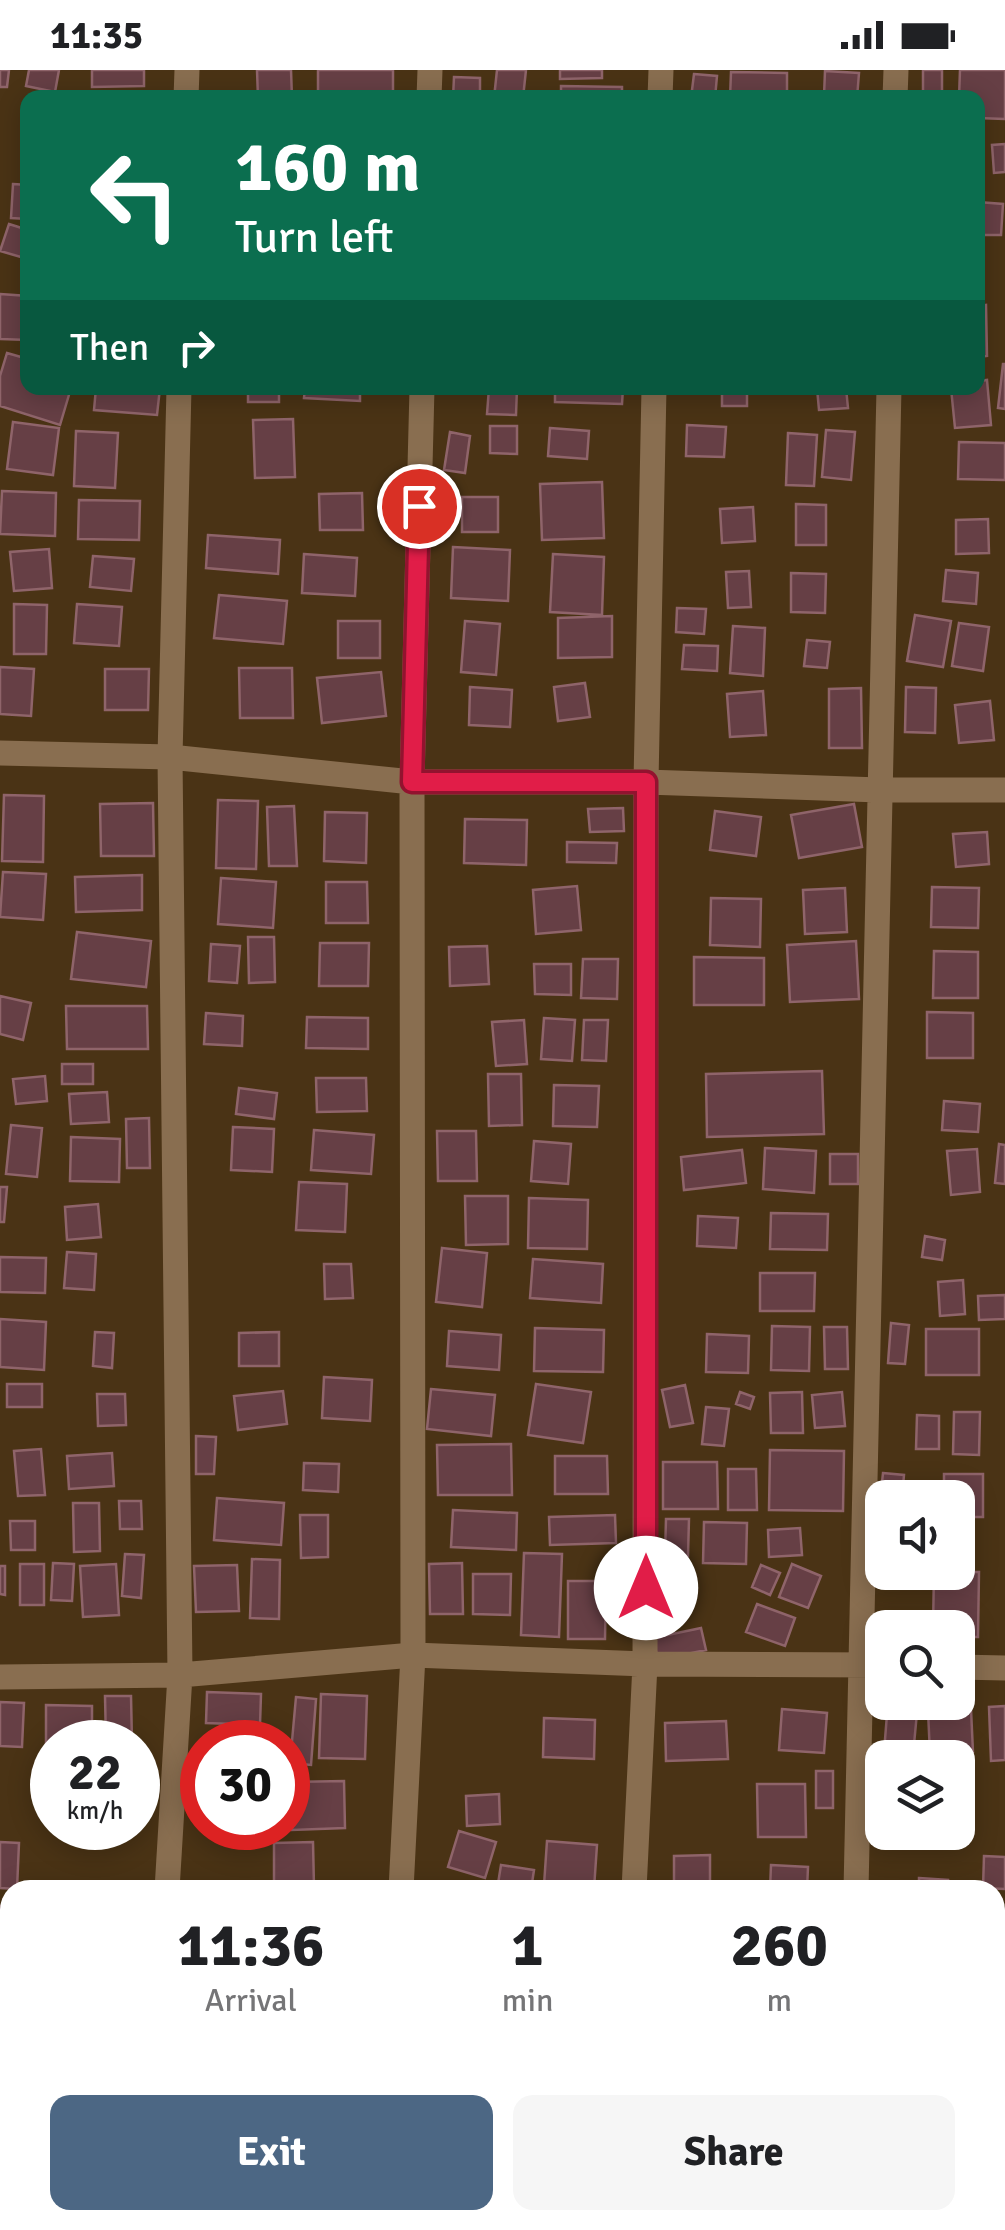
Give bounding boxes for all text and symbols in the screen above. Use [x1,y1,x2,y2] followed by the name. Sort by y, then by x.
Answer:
[50,12,143,59] text: 11:35
[235,124,420,210] text: 160 m
[70,130,200,260] icon: left
[235,210,394,265] text: Turn left
[169,320,224,375] icon: right
[70,324,149,371] text: Then
[377,464,462,549] pin
[392,479,447,534] icon: arrive
[865,1480,975,1850] map controls
[865,1480,975,1590] button: sound
[594,1536,698,1640] position arrow
[865,1610,975,1720] button: search
[180,1720,310,1850] speed limit sign: 30
[865,1740,975,1850] button: layers
[68,1742,122,1804] text: 22
[67,1795,123,1826] text: km/h
[177,1909,325,1983] text: 11:36
[511,1909,544,1983] text: 1
[731,1909,828,1983] text: 260
[205,1981,297,2020] text: Arrival
[502,1981,553,2020] text: min
[766,1981,792,2020] text: m
[50,2095,493,2210] button: Exit
[513,2095,955,2210] button: Share

